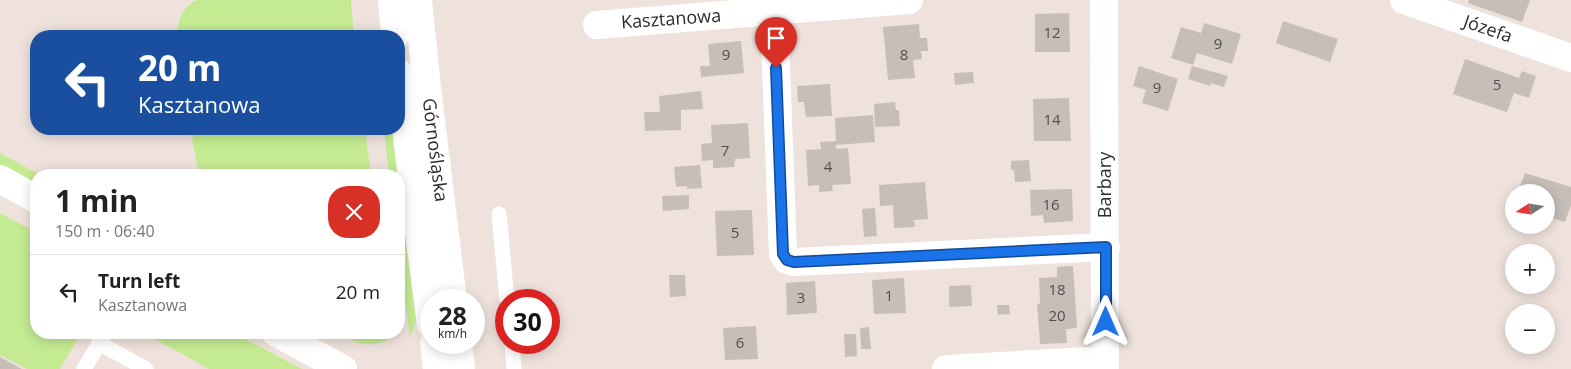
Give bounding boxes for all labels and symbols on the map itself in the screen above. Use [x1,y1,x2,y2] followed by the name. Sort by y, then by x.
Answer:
[620,3,722,33] street label: Kasztanowa
[1459,8,1516,48] street label: Józefa
[755,17,797,68] pin
[1043,22,1061,42] house number: 12
[1214,33,1222,53] house number: 9
[722,44,730,64] house number: 9
[900,44,908,64] house number: 8
[1493,74,1501,94] house number: 5
[1153,77,1161,97] house number: 9
[418,97,454,203] street label: Górnośląska
[1043,109,1061,129] house number: 14
[721,140,729,160] house number: 7
[1092,151,1116,218] street label: Barbary
[824,156,833,176] house number: 4
[1505,184,1555,234] north arrow
[1042,194,1060,214] house number: 16
[731,222,739,242] house number: 5
[1048,279,1066,299] house number: 18
[885,285,893,305] house number: 1
[797,287,805,307] house number: 3
[495,289,560,354] speed limit sign: 30
[1079,295,1131,347] position arrow
[1048,305,1066,325] house number: 20
[736,332,744,352] house number: 6

